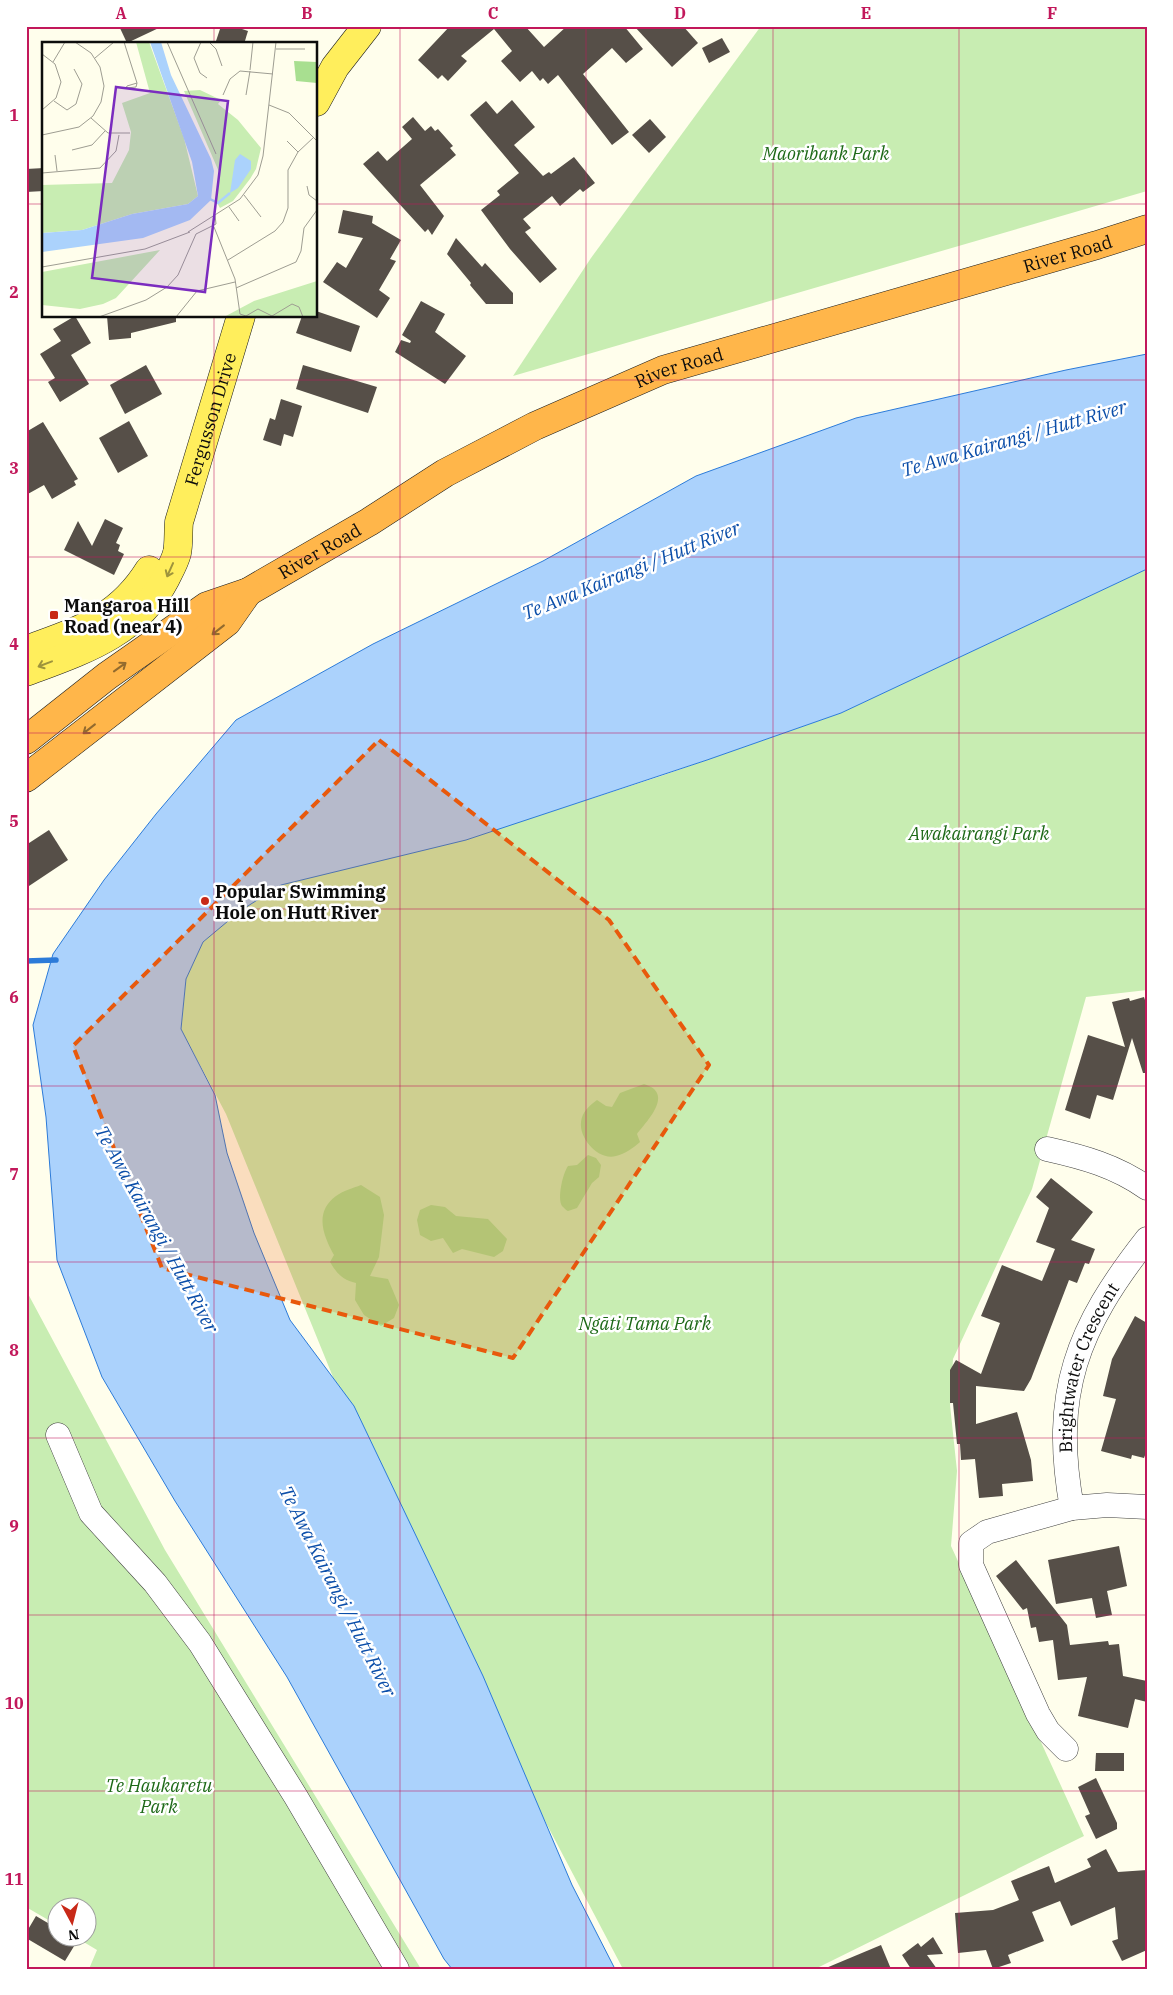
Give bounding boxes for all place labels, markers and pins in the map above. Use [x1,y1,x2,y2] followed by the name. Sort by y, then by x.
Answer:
[64,594,189,638] place label: Mangaroa Hill Road (near 4)
[48,609,60,621] marker: Mangaroa Hill Road (near 4)
[215,880,386,924] place label: Popular Swimming Hole on Hutt River
[199,895,211,907] marker: Popular Swimming Hole on Hutt River

